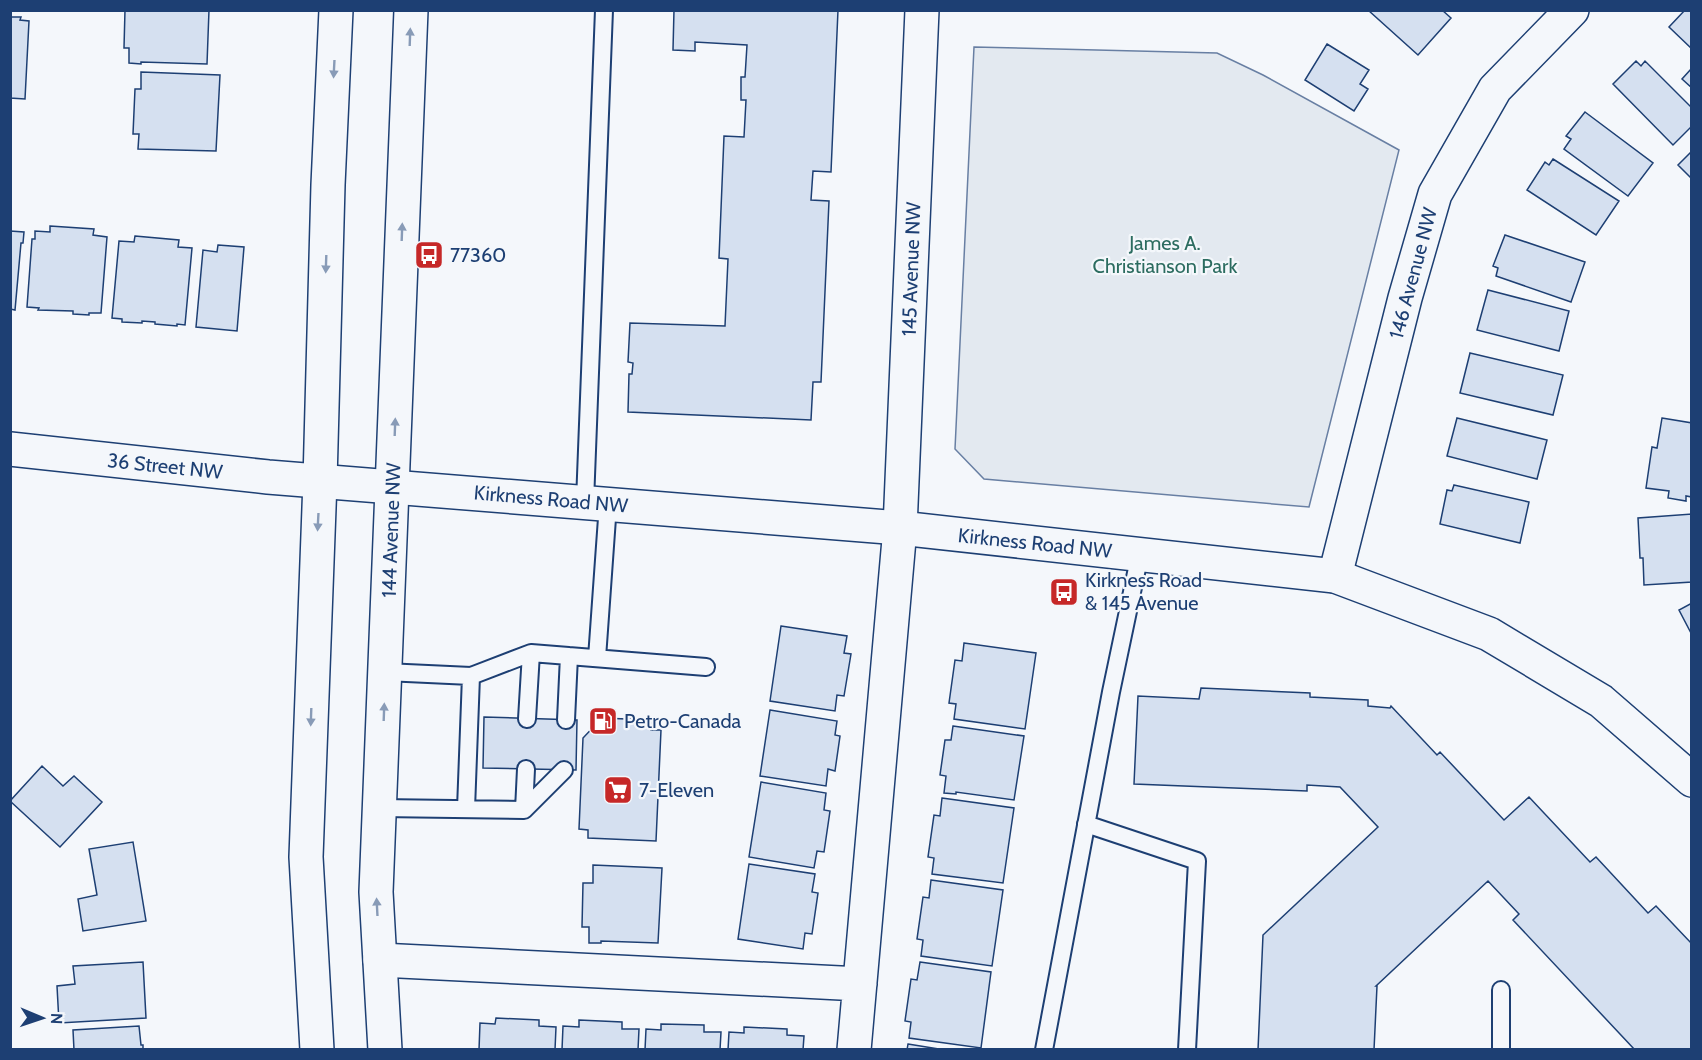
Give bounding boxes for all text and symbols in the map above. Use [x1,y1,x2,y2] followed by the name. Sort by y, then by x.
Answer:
[405,28,414,47] one-way arrow
[329,59,338,78] one-way arrow
[897,201,925,337] street label: 145 Avenue NW
[1384,205,1442,341] street label: 146 Avenue NW
[398,223,407,242] one-way arrow
[1093,231,1237,278] park label: James A. Christianson Park
[413,239,445,271] bus stop icon: 77360
[450,243,506,267] place label: 77360
[321,254,331,273] one-way arrow
[390,418,400,437] one-way arrow
[106,448,224,484] street label: 36 Street NW
[377,462,405,598] street label: 144 Avenue NW
[473,480,629,518] street label: Kirkness Road NW
[314,512,323,531] one-way arrow
[957,523,1113,563] street label: Kirkness Road NW
[1085,568,1202,615] place label: Kirkness Road & 145 Avenue
[1048,576,1080,608] bus stop icon: Kirkness Road & 145 Avenue
[379,703,388,722] one-way arrow
[587,705,619,737] fuel station icon: Petro-Canada
[306,707,316,726] one-way arrow
[624,709,741,733] place label: Petro-Canada
[602,774,634,806] supermarket icon: 7-Eleven
[639,778,714,802] place label: 7-Eleven
[373,898,382,917] one-way arrow
[12,988,72,1048] north arrow
[47,1013,66,1024] text: N

